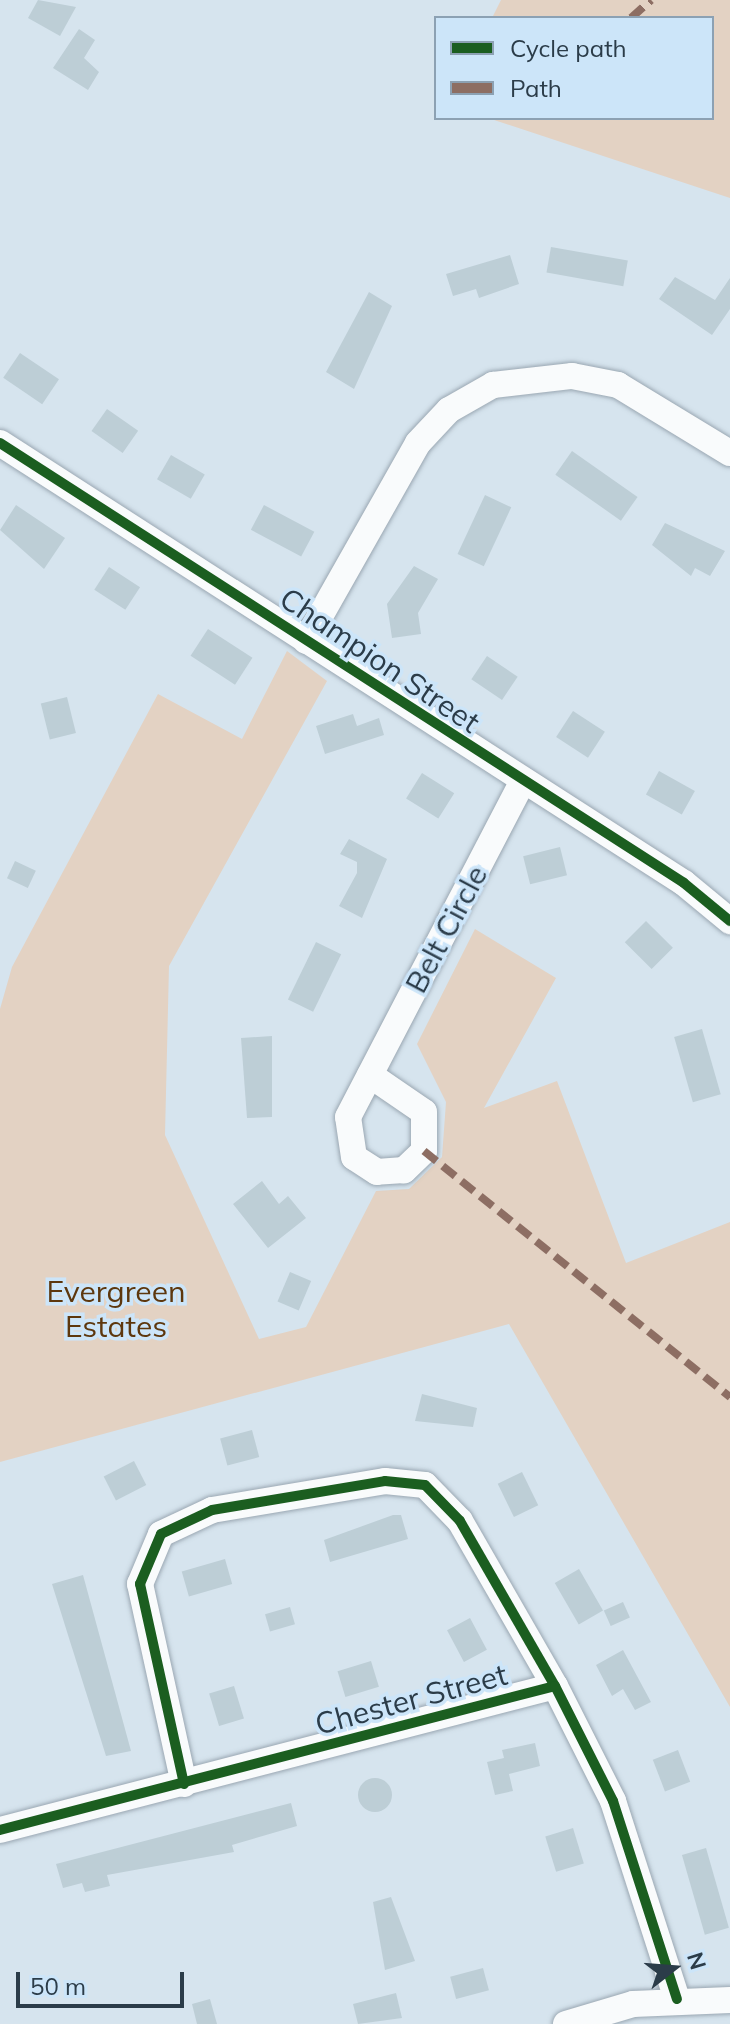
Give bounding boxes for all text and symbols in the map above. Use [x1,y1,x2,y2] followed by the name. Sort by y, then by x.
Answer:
[434,16,714,120] legend
[510,33,627,63] text: Cycle path
[510,73,562,103] text: Path
[273,580,487,740] street label: Champion Street
[398,859,494,999] street label: Belt Circle
[46,1273,186,1344] park label: Evergreen Estates
[311,1656,511,1742] street label: Chester Street
[634,1928,714,2008] north arrow
[681,1949,713,1973] text: N
[20,1956,188,2006] scale bar
[30,1971,86,2001] text: 50 m

